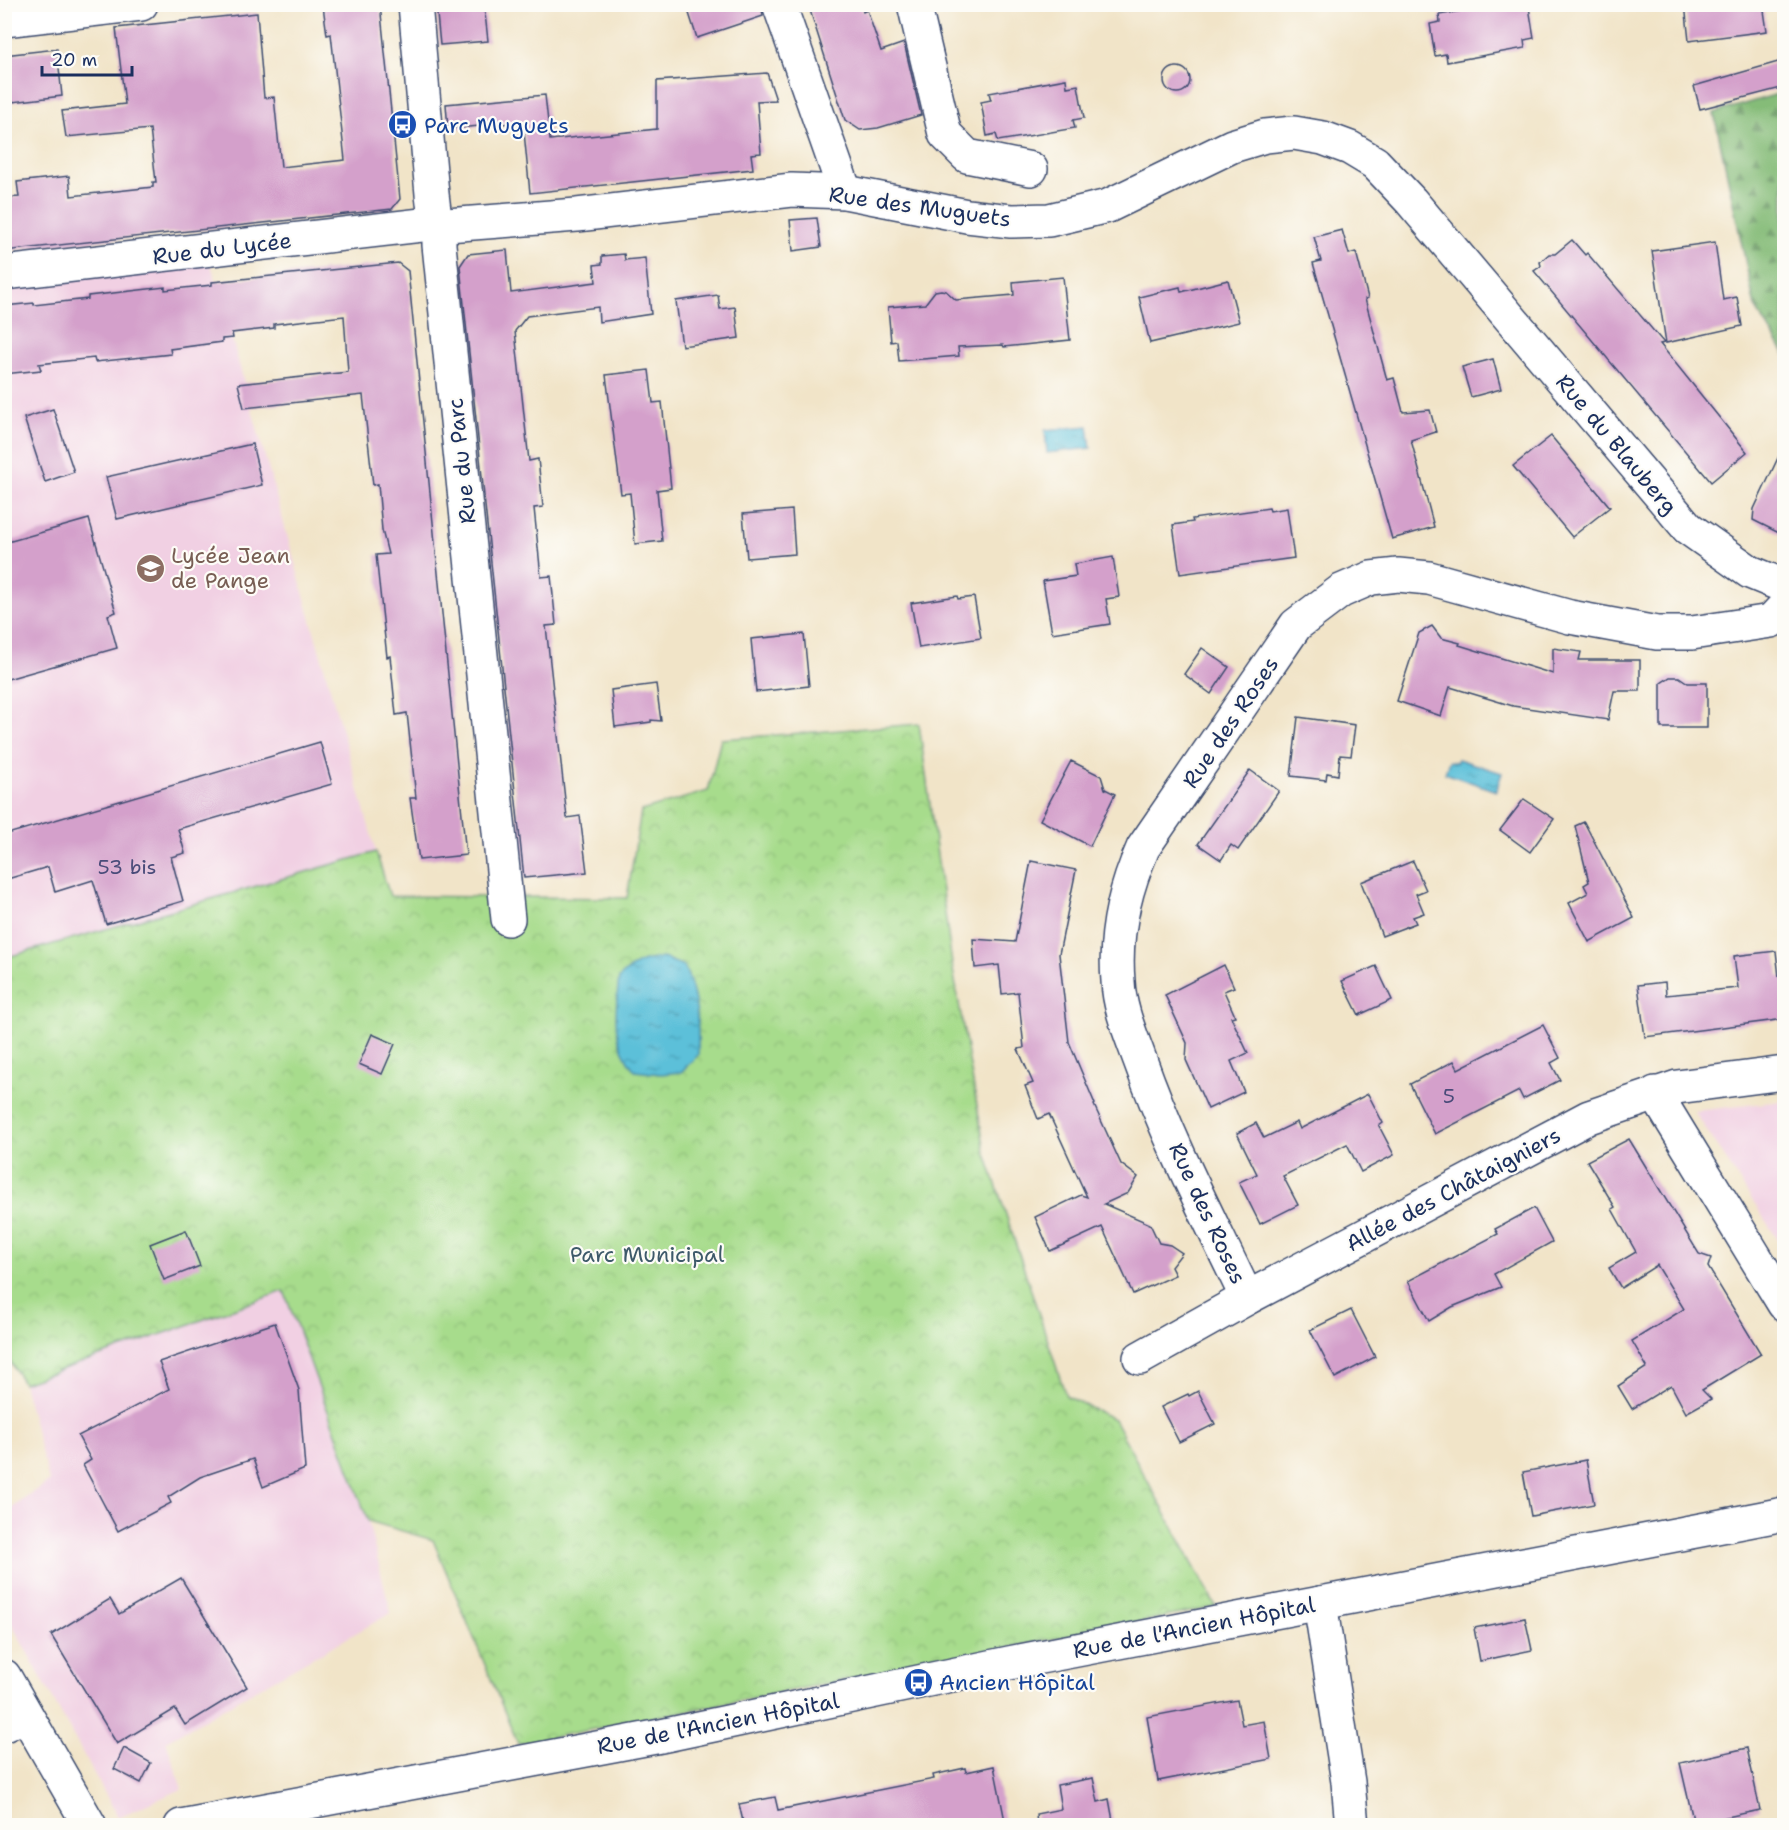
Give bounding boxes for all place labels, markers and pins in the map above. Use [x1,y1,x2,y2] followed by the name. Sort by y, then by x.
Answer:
[387,109,419,141] bus stop icon: Parc Muguets
[424,111,569,140] place label: Parc Muguets
[171,541,290,595] place label: Lycée Jean de Pange
[134,552,166,584] school or university icon: Lycée Jean de Pange
[902,1666,934,1698] bus stop icon: Ancien Hôpital
[939,1668,1095,1697] place label: Ancien Hôpital

